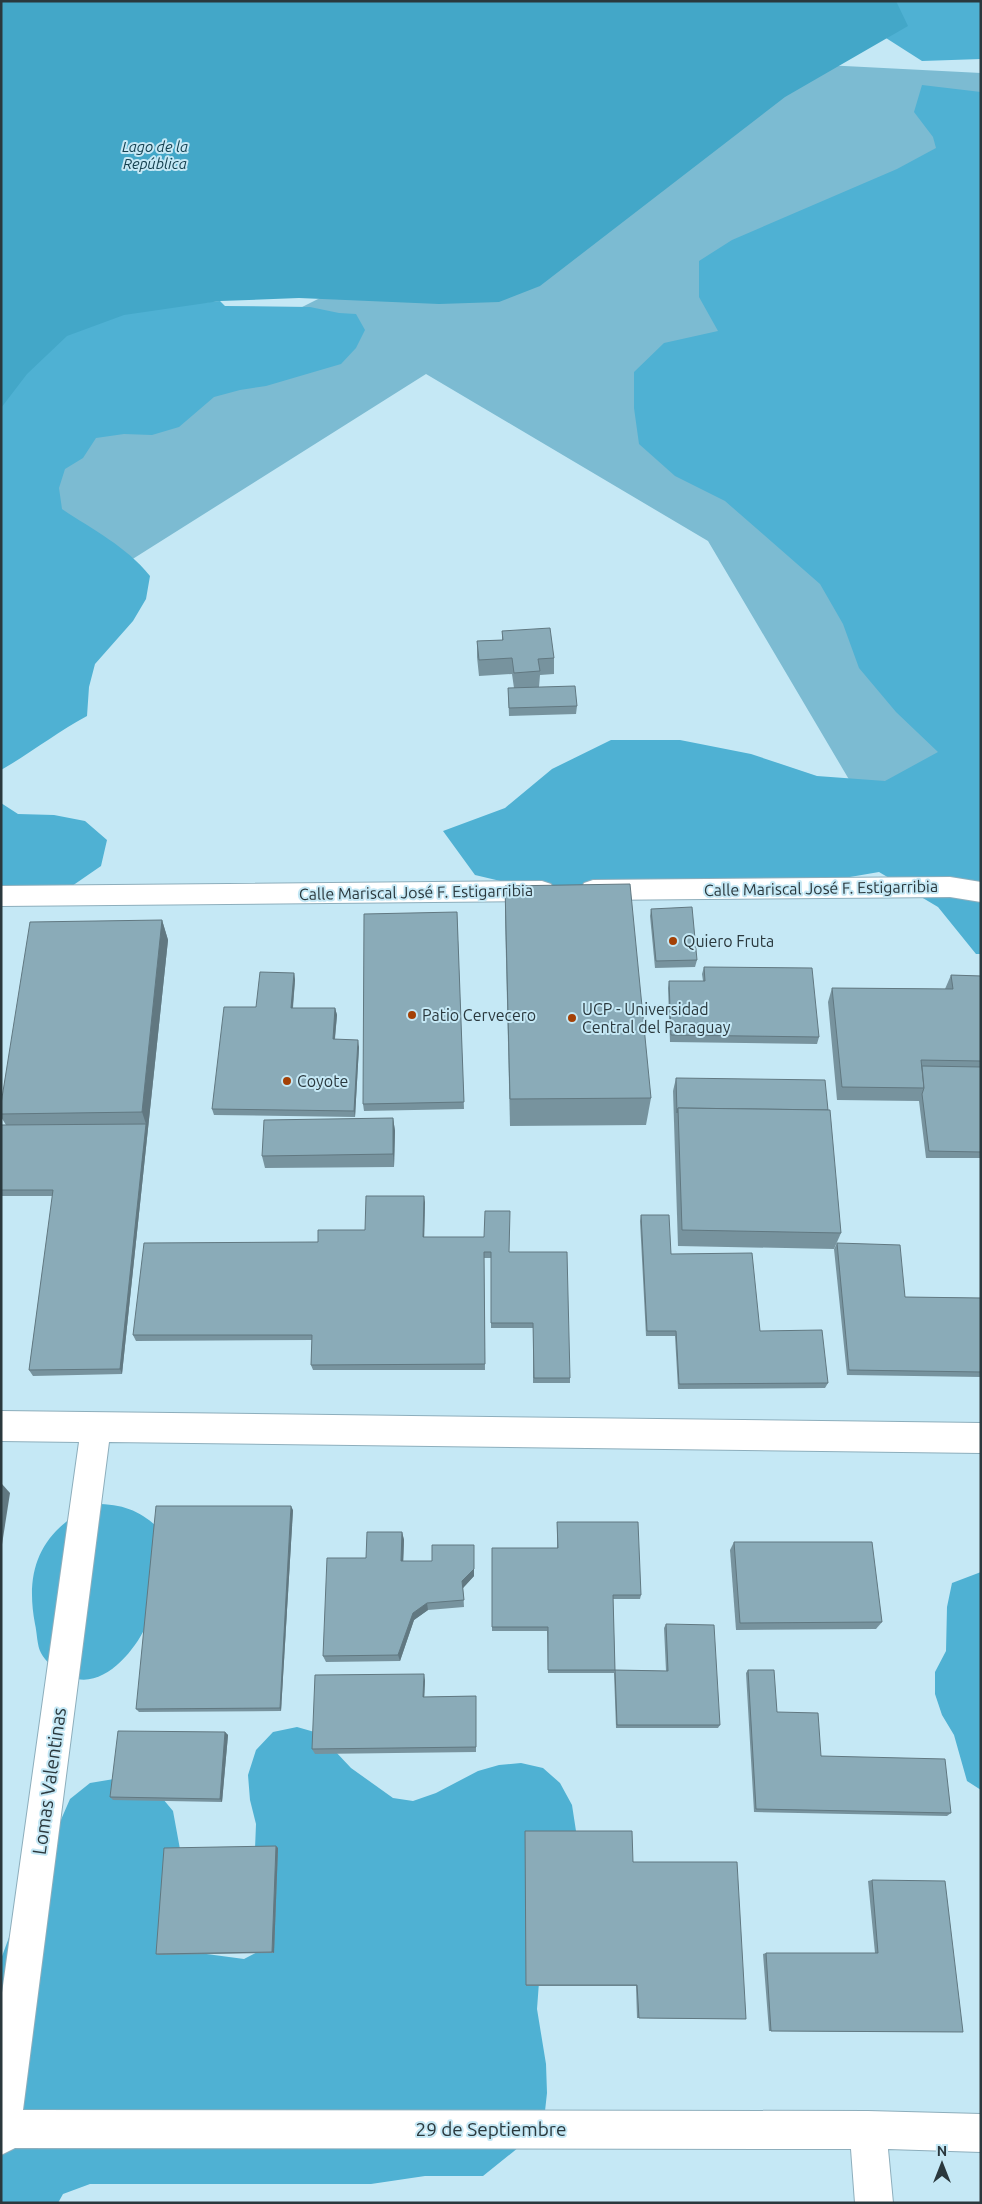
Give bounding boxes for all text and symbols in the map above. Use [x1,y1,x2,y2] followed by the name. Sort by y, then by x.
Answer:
[122,138,188,172] water label: Lago de la República
[704,877,938,899] street label: Calle Mariscal José F. Estigarribia
[299,881,533,903] street label: Calle Mariscal José F. Estigarribia
[683,932,774,950] place label: Quiero Fruta
[667,935,679,947] marker: Quiero Fruta
[582,1000,731,1036] place label: UCP - Universidad Central del Paraguay
[422,1006,536,1024] place label: Patio Cervecero
[406,1009,418,1021] marker: Patio Cervecero
[566,1012,578,1024] marker: UCP - Universidad Central del Paraguay
[297,1072,348,1090] place label: Coyote
[281,1075,293,1087] marker: Coyote
[28,1706,70,1856] street label: Lomas Valentinas
[415,2118,567,2140] street label: 29 de Septiembre
[917,2139,967,2189] north arrow
[937,2143,947,2159] text: N

